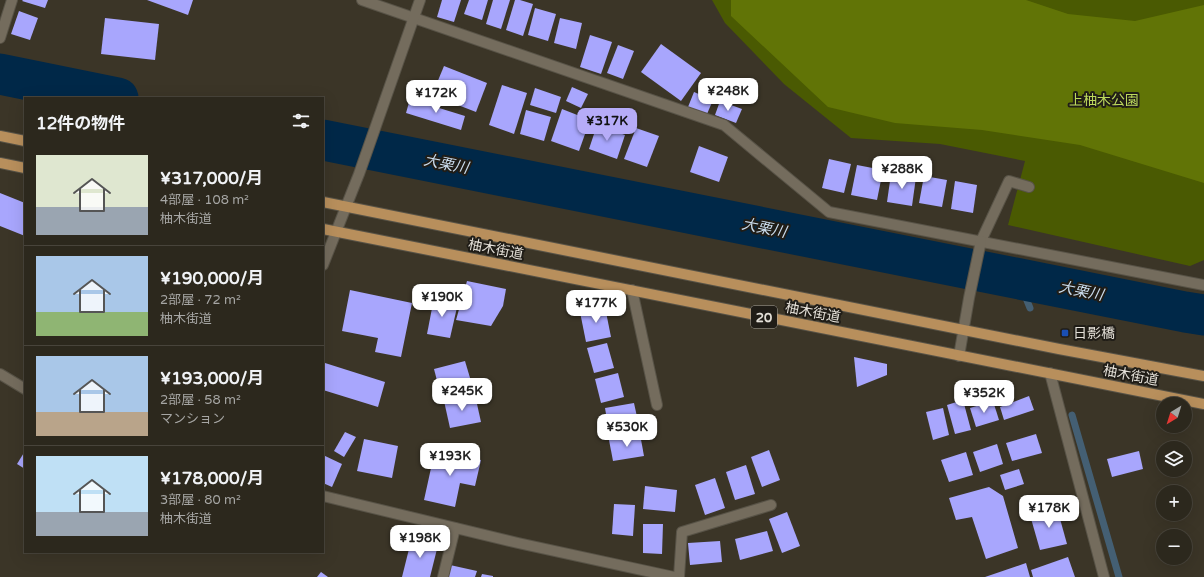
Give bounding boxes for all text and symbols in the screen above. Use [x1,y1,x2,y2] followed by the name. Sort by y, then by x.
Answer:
[700,78,756,112] pin: ¥248K
[408,80,464,114] pin: ¥172K
[707,83,749,99] text: ¥248K
[415,85,457,101] text: ¥172K
[1069,92,1139,109] park label: 上柚木公園
[579,108,635,142] pin: ¥317K
[290,110,312,132] icon: filters
[36,113,125,134] text: 12件の物件
[586,113,628,129] text: ¥317K
[422,151,472,178] water label: 大栗川
[874,156,930,190] pin: ¥288K
[881,161,923,177] text: ¥288K
[160,168,263,189] text: ¥317,000/月
[68,171,116,219] icon: home
[160,192,249,208] text: 4部屋 · 108 m²
[160,211,212,227] text: 柚木街道
[740,215,790,242] water label: 大栗川
[467,236,525,263] street label: 柚木街道
[160,268,264,289] text: ¥190,000/月
[68,272,116,320] icon: home
[1057,278,1107,305] water label: 大栗川
[414,284,470,318] pin: ¥190K
[421,289,463,305] text: ¥190K
[568,290,624,324] pin: ¥177K
[160,292,241,308] text: 2部屋 · 72 m²
[575,295,617,311] text: ¥177K
[784,299,842,326] street label: 柚木街道
[751,306,777,328] road number: 20
[160,311,212,327] text: 柚木街道
[1073,325,1115,342] place label: 日影橋
[1060,328,1070,338] marker: 日影橋
[1102,362,1160,389] street label: 柚木街道
[160,368,264,389] text: ¥193,000/月
[68,372,116,420] icon: home
[434,378,490,412] pin: ¥245K
[956,380,1012,414] pin: ¥352K
[441,383,483,399] text: ¥245K
[963,385,1005,401] text: ¥352K
[160,392,241,408] text: 2部屋 · 58 m²
[1156,397,1192,433] north arrow
[1156,397,1192,565] map controls
[160,411,225,427] text: マンション
[599,414,655,448] pin: ¥530K
[606,419,648,435] text: ¥530K
[1156,441,1192,477] button: layers
[422,443,478,477] pin: ¥193K
[429,448,471,464] text: ¥193K
[160,468,264,489] text: ¥178,000/月
[68,472,116,520] icon: home
[1156,485,1192,521] button: +
[160,492,241,508] text: 3部屋 · 80 m²
[1021,495,1077,529] pin: ¥178K
[1028,500,1070,516] text: ¥178K
[160,511,212,527] text: 柚木街道
[392,525,448,559] pin: ¥198K
[1156,529,1192,565] button: −
[399,530,441,546] text: ¥198K

